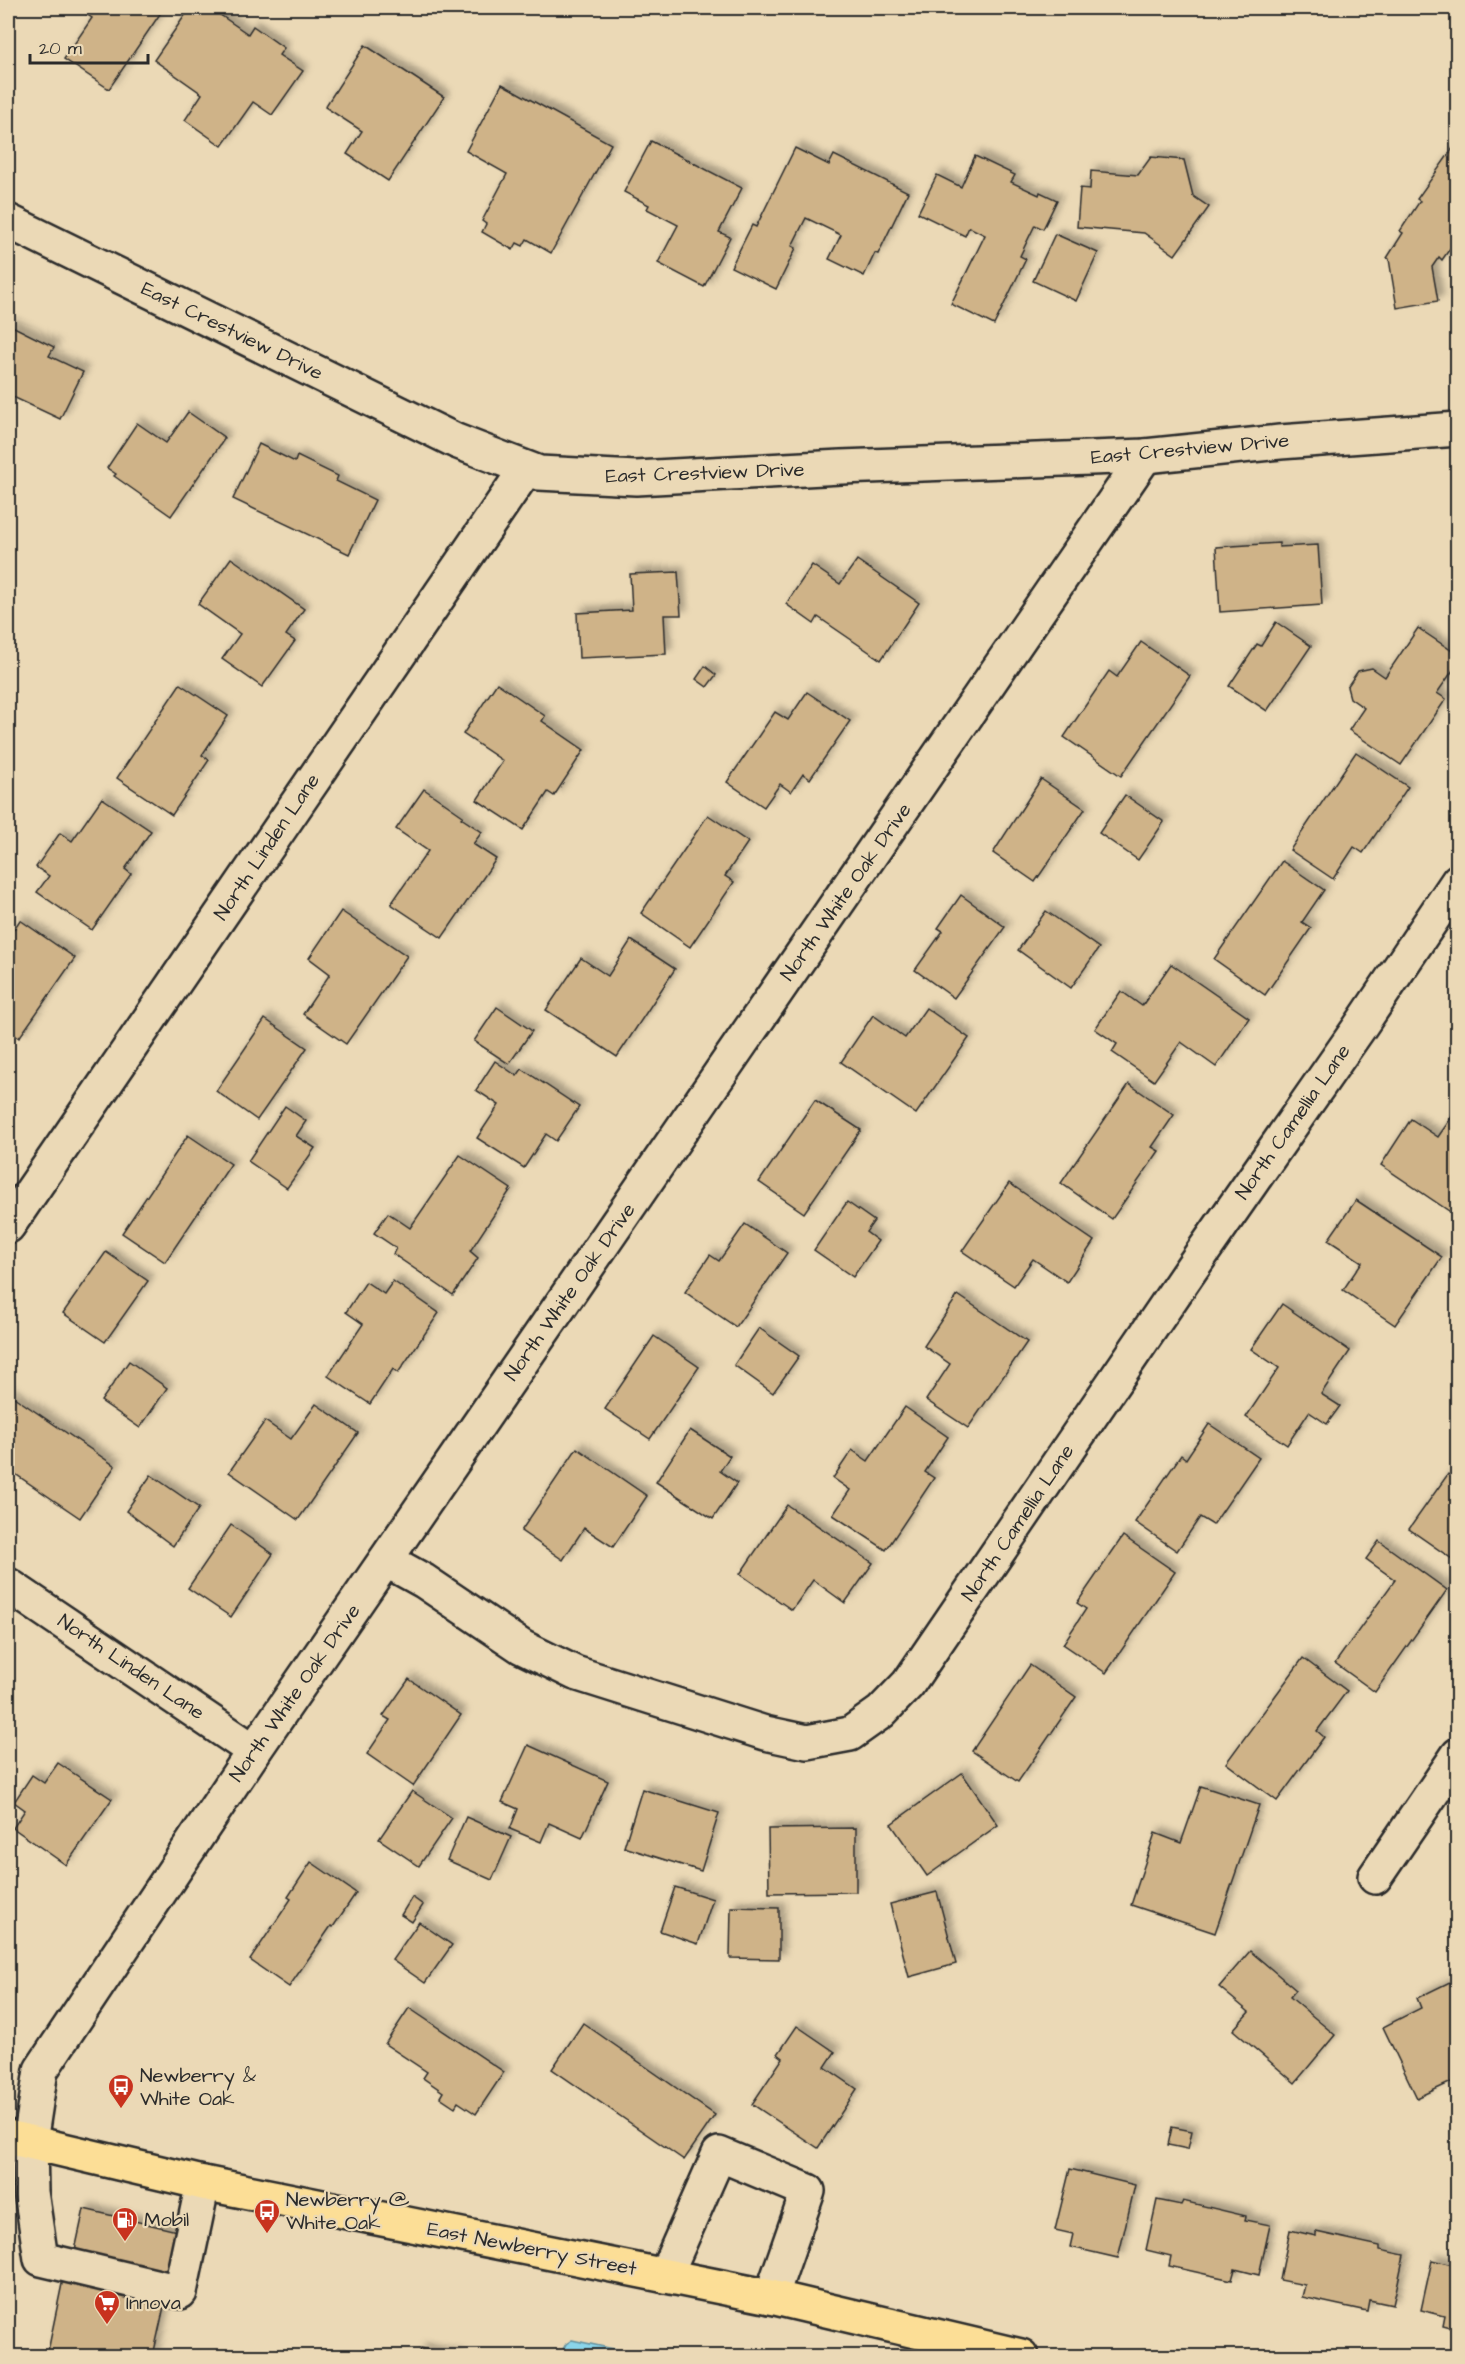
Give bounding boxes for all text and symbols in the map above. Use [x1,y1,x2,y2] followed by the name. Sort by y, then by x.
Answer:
[30,27,148,65] scale bar
[39,36,82,61] text: 20 m
[136,275,328,387] street label: East Crestview Drive
[1090,426,1290,472] street label: East Crestview Drive
[605,456,805,490] street label: East Crestview Drive
[207,768,327,926] street label: North Linden Lane
[774,797,918,987] street label: North White Oak Drive
[1229,1039,1357,1205] street label: North Camellia Lane
[498,1197,642,1387] street label: North White Oak Drive
[955,1439,1081,1607] street label: North Camellia Lane
[223,1598,367,1788] street label: North White Oak Drive
[52,1607,210,1727] street label: North Linden Lane
[140,2062,257,2113] place label: Newberry & White Oak
[106,2072,136,2110] bus stop icon: Newberry & White Oak
[286,2186,410,2237] place label: Newberry @ White Oak
[252,2197,282,2235] bus stop icon: Newberry @ White Oak
[110,2205,140,2243] fuel station icon: Mobil
[144,2206,189,2234] place label: Mobil
[425,2215,639,2284] street label: East Newberry Street
[92,2288,122,2326] supermarket icon: Innova
[126,2289,181,2317] place label: Innova

